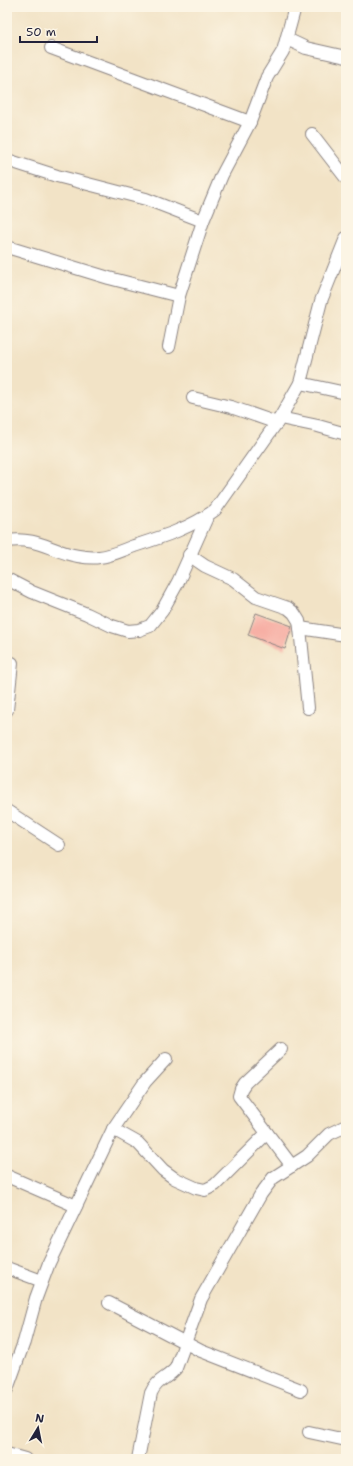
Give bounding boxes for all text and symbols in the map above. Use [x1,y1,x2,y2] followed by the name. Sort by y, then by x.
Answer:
[20,18,97,44] scale bar
[26,24,56,40] text: 50 m
[18,1408,58,1448] north arrow
[34,1411,46,1427] text: N

